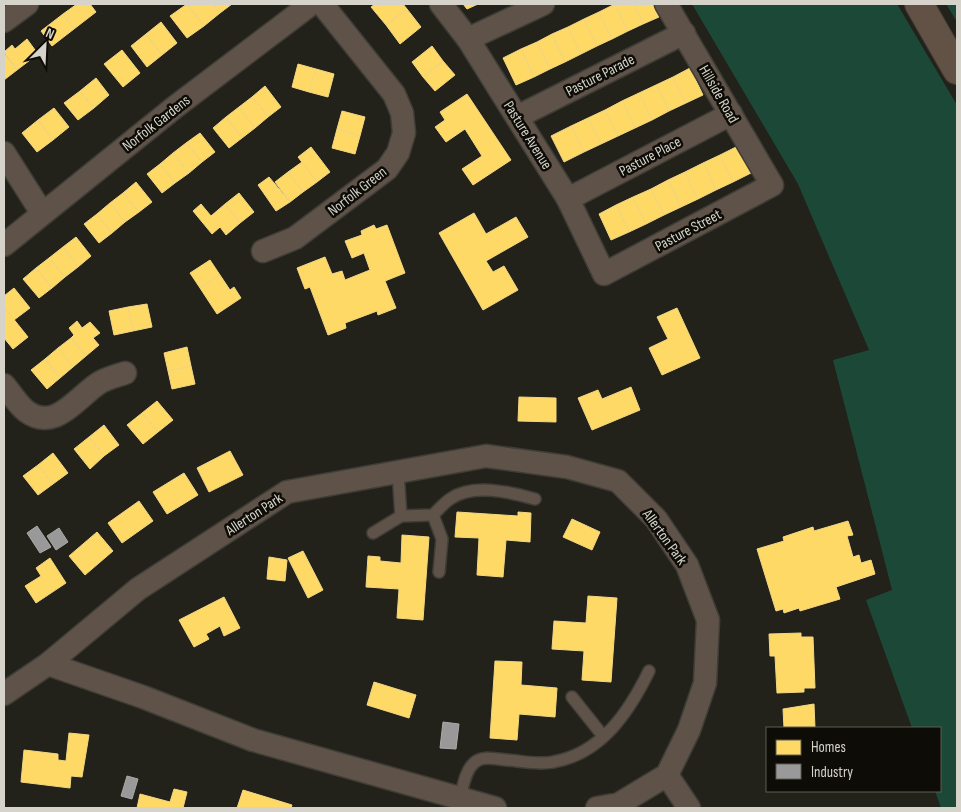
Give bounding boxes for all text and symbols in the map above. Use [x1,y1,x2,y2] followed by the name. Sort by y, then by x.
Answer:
[20,20,70,70] north arrow
[43,24,57,43] text: N
[563,50,638,101] street label: Pasture Parade
[694,62,743,127] street label: Hillside Road
[119,91,194,156] street label: Norfolk Gardens
[499,97,556,173] street label: Pasture Avenue
[616,132,684,181] street label: Pasture Place
[324,162,391,220] street label: Norfolk Green
[652,205,725,256] street label: Pasture Street
[221,489,287,540] street label: Allerton Park
[637,505,691,569] street label: Allerton Park
[766,727,941,792] legend
[811,738,846,757] text: Homes
[811,763,853,782] text: Industry

